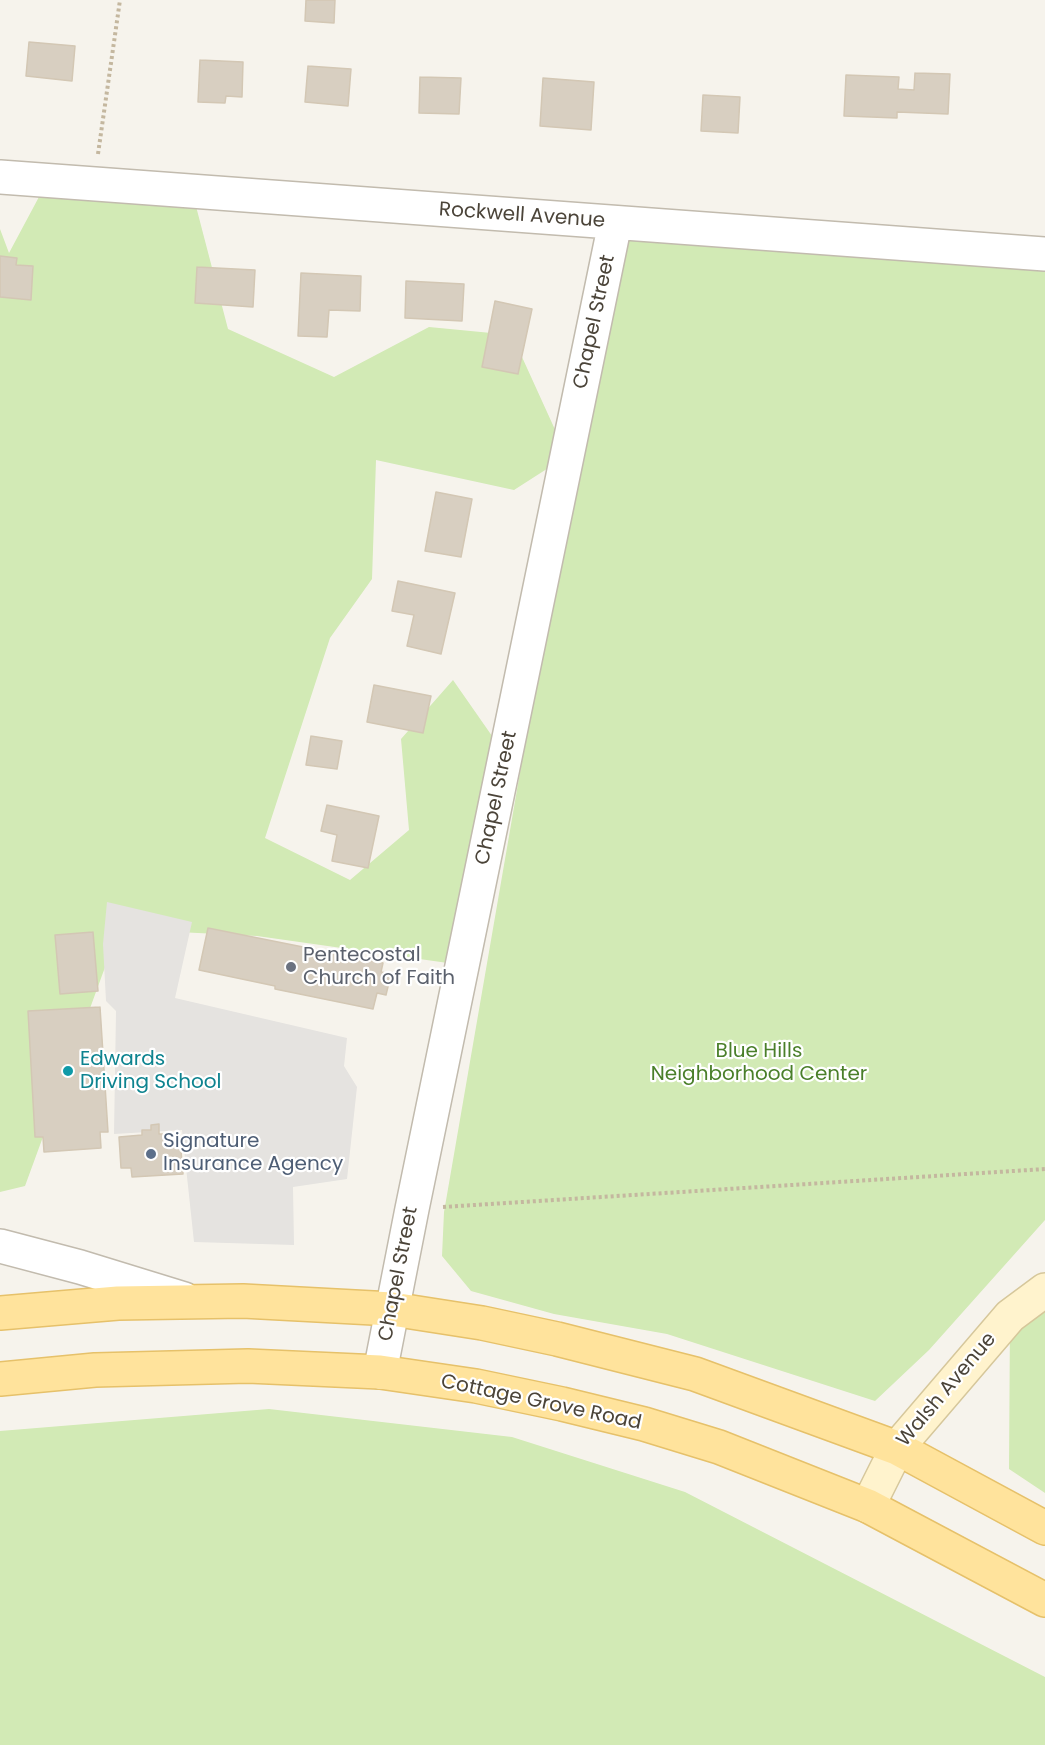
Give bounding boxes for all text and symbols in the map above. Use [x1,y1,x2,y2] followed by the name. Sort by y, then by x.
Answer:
[438,198,606,234] street label: Rockwell Avenue
[569,253,621,391] street label: Chapel Street
[471,729,523,867] street label: Chapel Street
[303,944,455,991] place label: Pentecostal Church of Faith
[284,960,298,974] marker: Pentecostal Church of Faith
[651,1040,867,1087] park label: Blue Hills Neighborhood Center
[80,1048,222,1095] place label: Edwards Driving School
[61,1064,75,1078] marker: Edwards Driving School
[163,1130,343,1177] place label: Signature Insurance Agency
[144,1147,158,1161] marker: Signature Insurance Agency
[374,1205,424,1343] street label: Chapel Street
[892,1328,1002,1452] street label: Walsh Avenue
[439,1370,643,1436] street label: Cottage Grove Road

